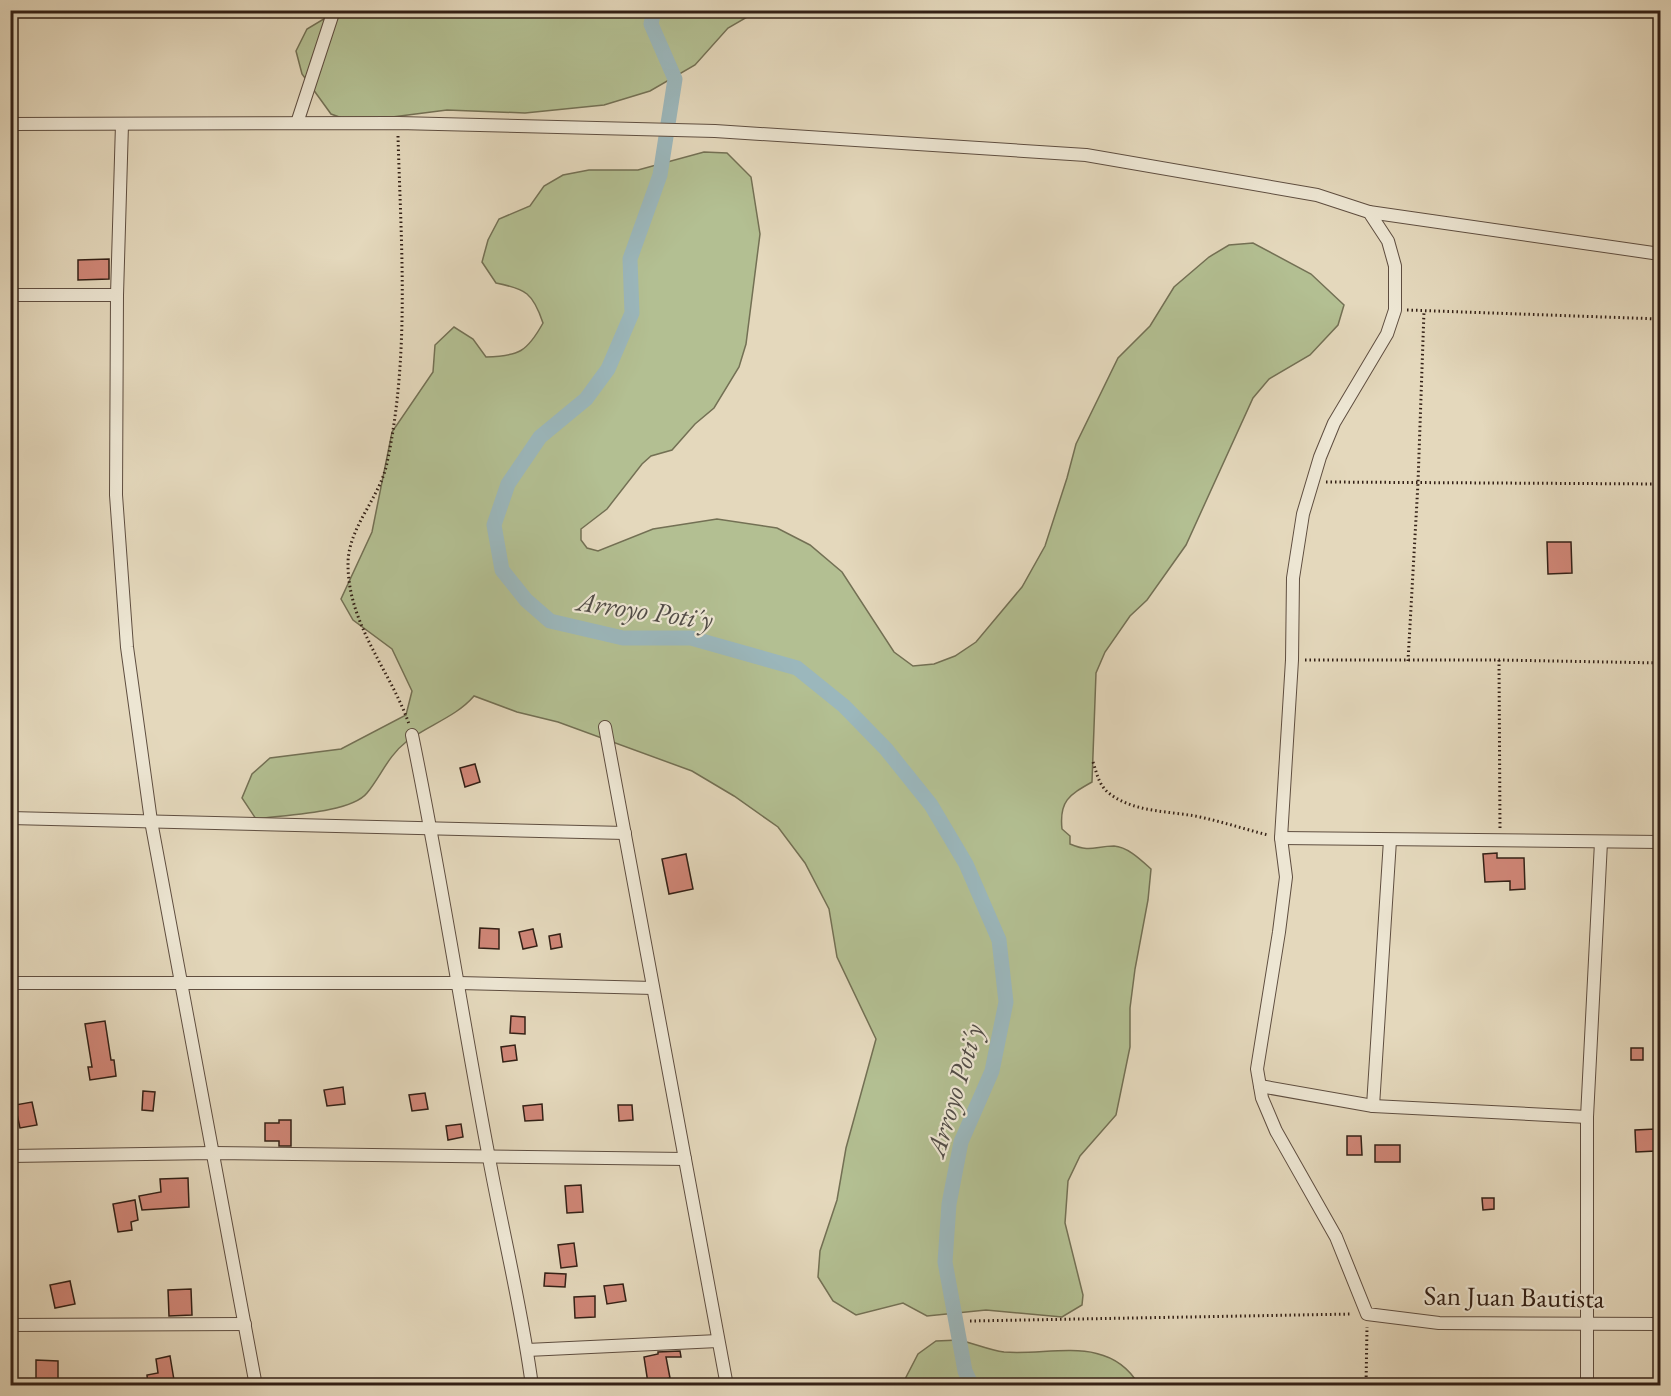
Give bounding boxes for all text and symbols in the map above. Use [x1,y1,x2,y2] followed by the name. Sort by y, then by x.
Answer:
[573,582,716,637] water label: Arroyo Poti´y
[916,1019,991,1163] water label: Arroyo Poti´y
[1423,1277,1605,1316] street label: San Juan Bautista

